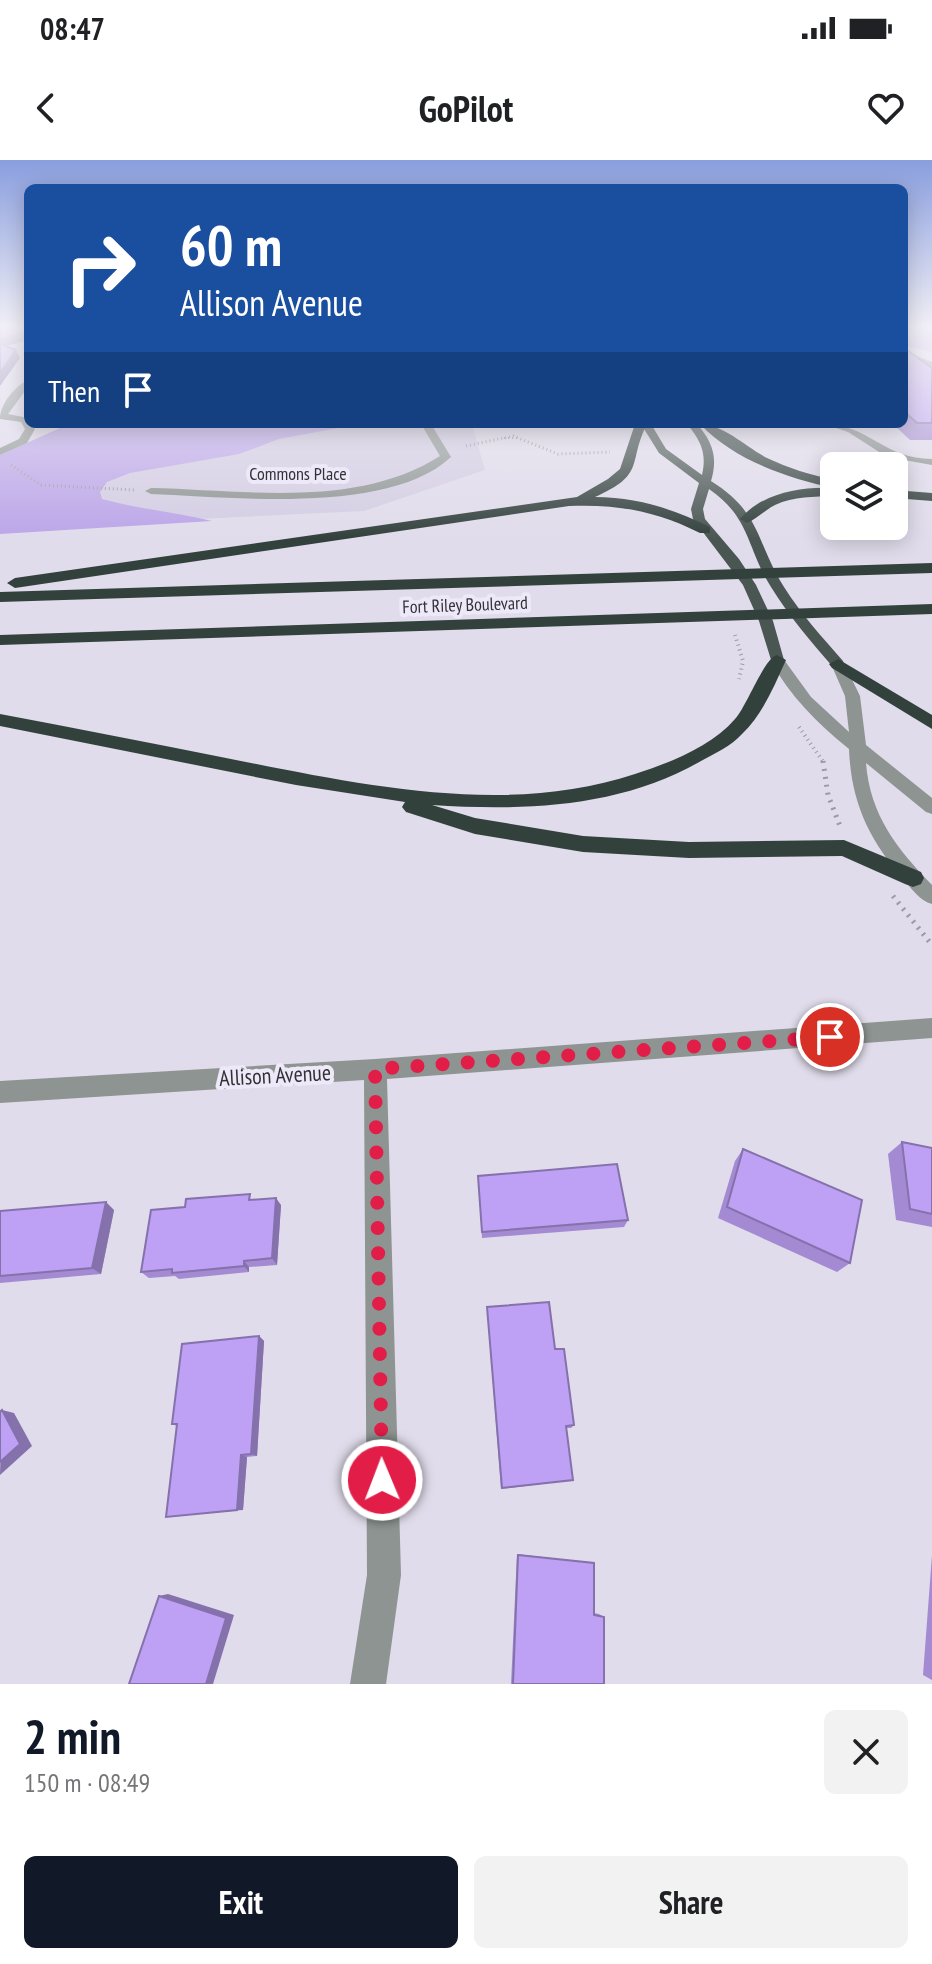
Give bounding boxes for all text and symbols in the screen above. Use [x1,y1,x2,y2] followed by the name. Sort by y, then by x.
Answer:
[40,9,105,48] text: 08:47
[419,85,513,132] text: GoPilot
[24,86,68,130] icon: back
[864,86,908,130] icon: heart
[180,209,282,281] text: 60 m
[48,216,152,320] icon: right
[180,279,363,326] text: Allison Avenue
[116,368,160,412] icon: arrive
[48,371,100,410] text: Then
[820,452,908,540] map controls
[820,452,908,540] button: layers
[249,462,347,485] street label: Commons Place
[402,591,528,618] street label: Fort Riley Boulevard
[796,1003,864,1071] pin
[808,1015,852,1059] icon: arrive
[218,1058,332,1092] street label: Allison Avenue
[340,1438,424,1522] position arrow
[24,1705,121,1767] text: 2 min
[824,1710,908,1794] button: close
[24,1766,150,1799] text: 150 m · 08:49
[24,1856,458,1948] button: Exit
[474,1856,908,1948] button: Share

